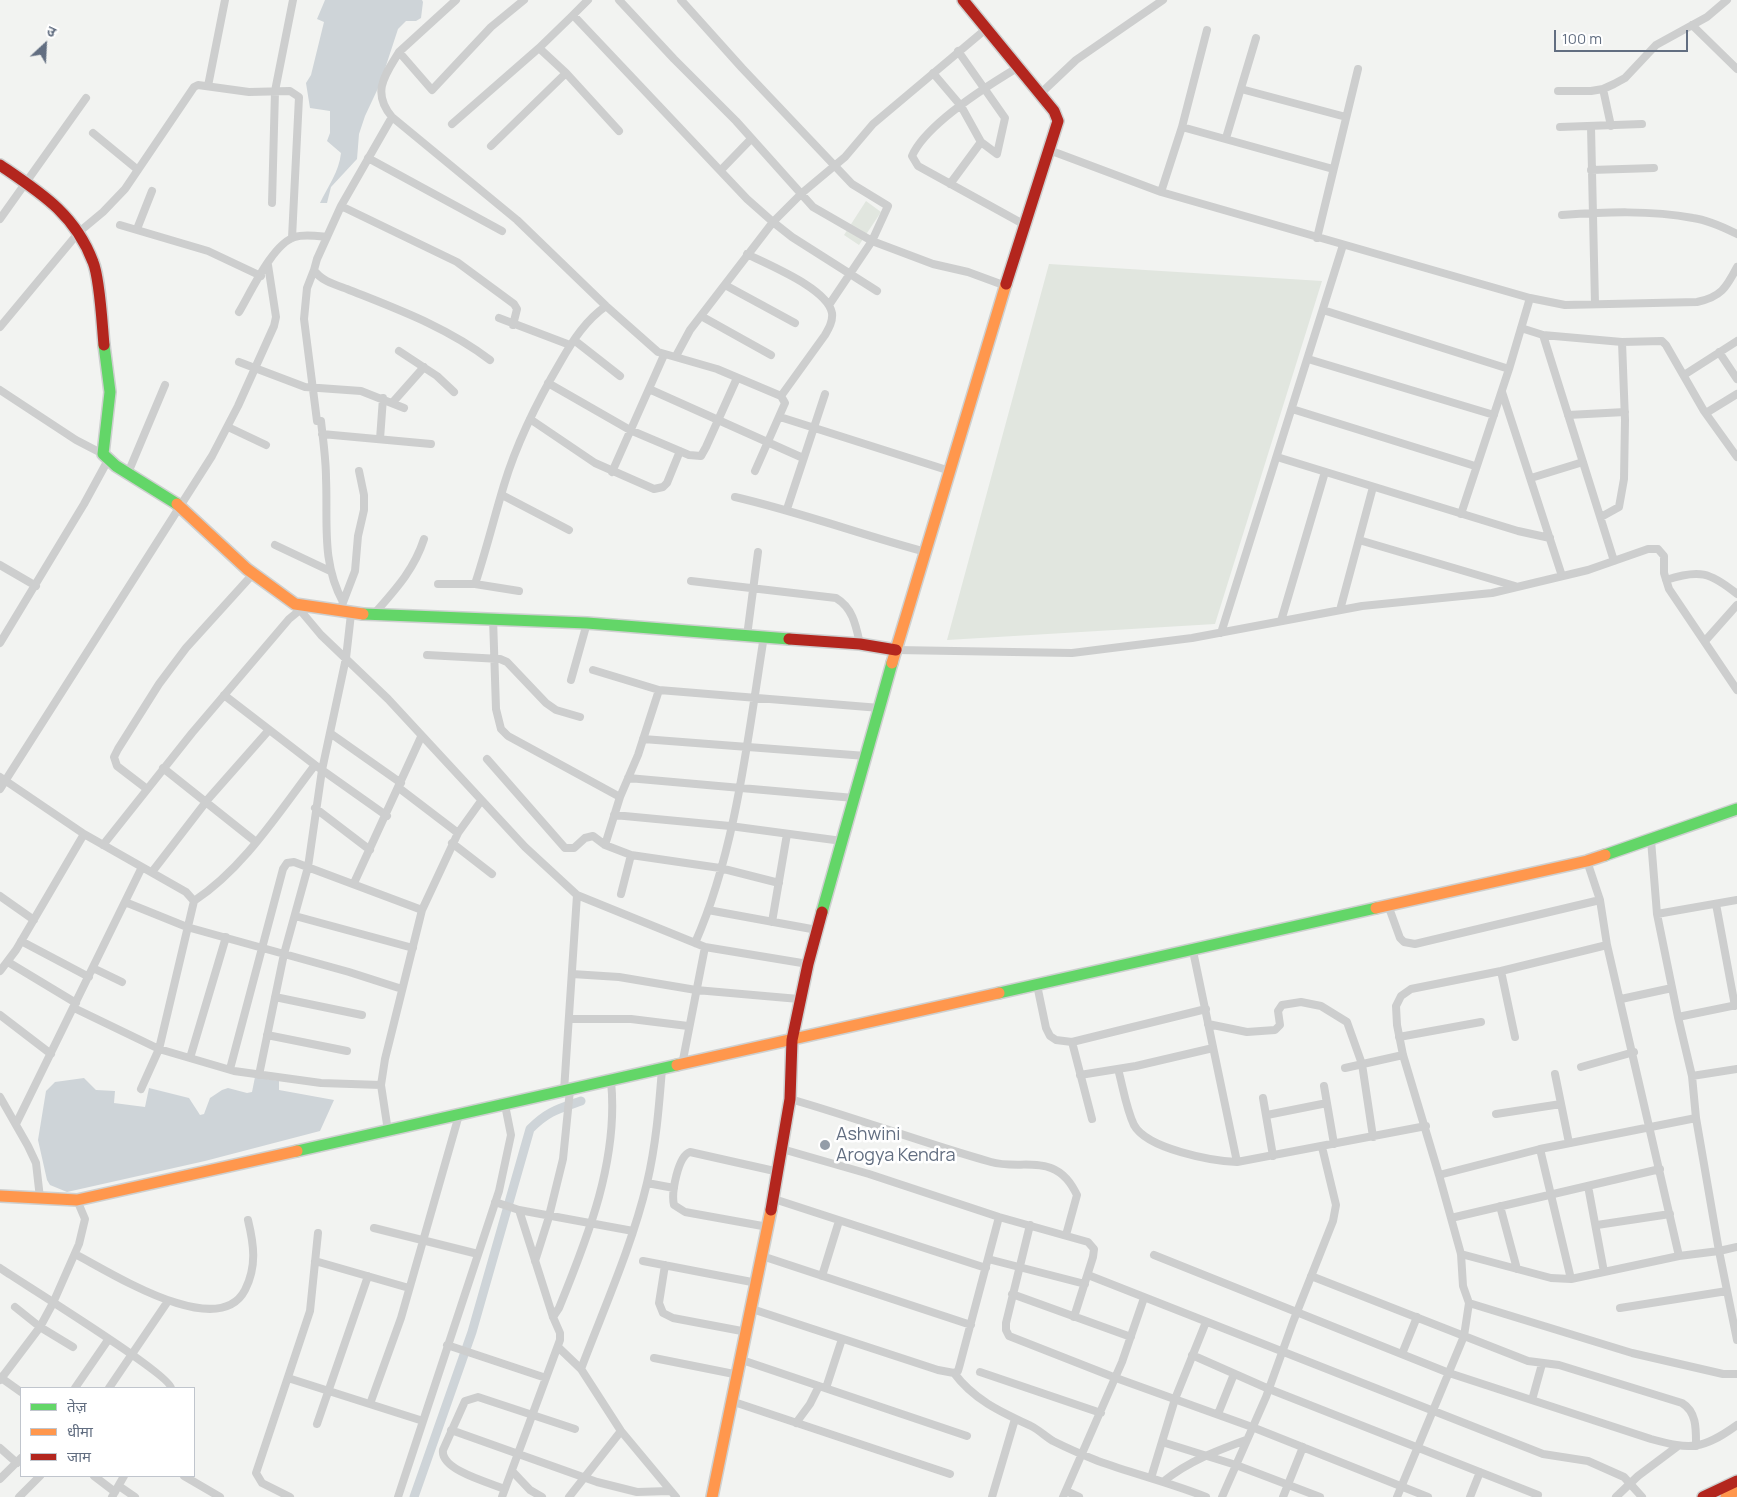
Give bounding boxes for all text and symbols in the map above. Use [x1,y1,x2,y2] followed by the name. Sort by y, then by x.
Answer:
[20,20,70,70] north arrow
[1557,20,1691,52] scale bar
[44,21,59,41] text: उ
[1562,28,1602,49] text: 100 m
[836,1124,955,1166] place label: Ashwini Arogya Kendra
[818,1138,832,1152] marker: Ashwini Arogya Kendra
[20,1387,195,1477] legend
[67,1396,87,1417] text: तेज़
[67,1421,93,1442] text: धीमा
[67,1446,91,1467] text: जाम

